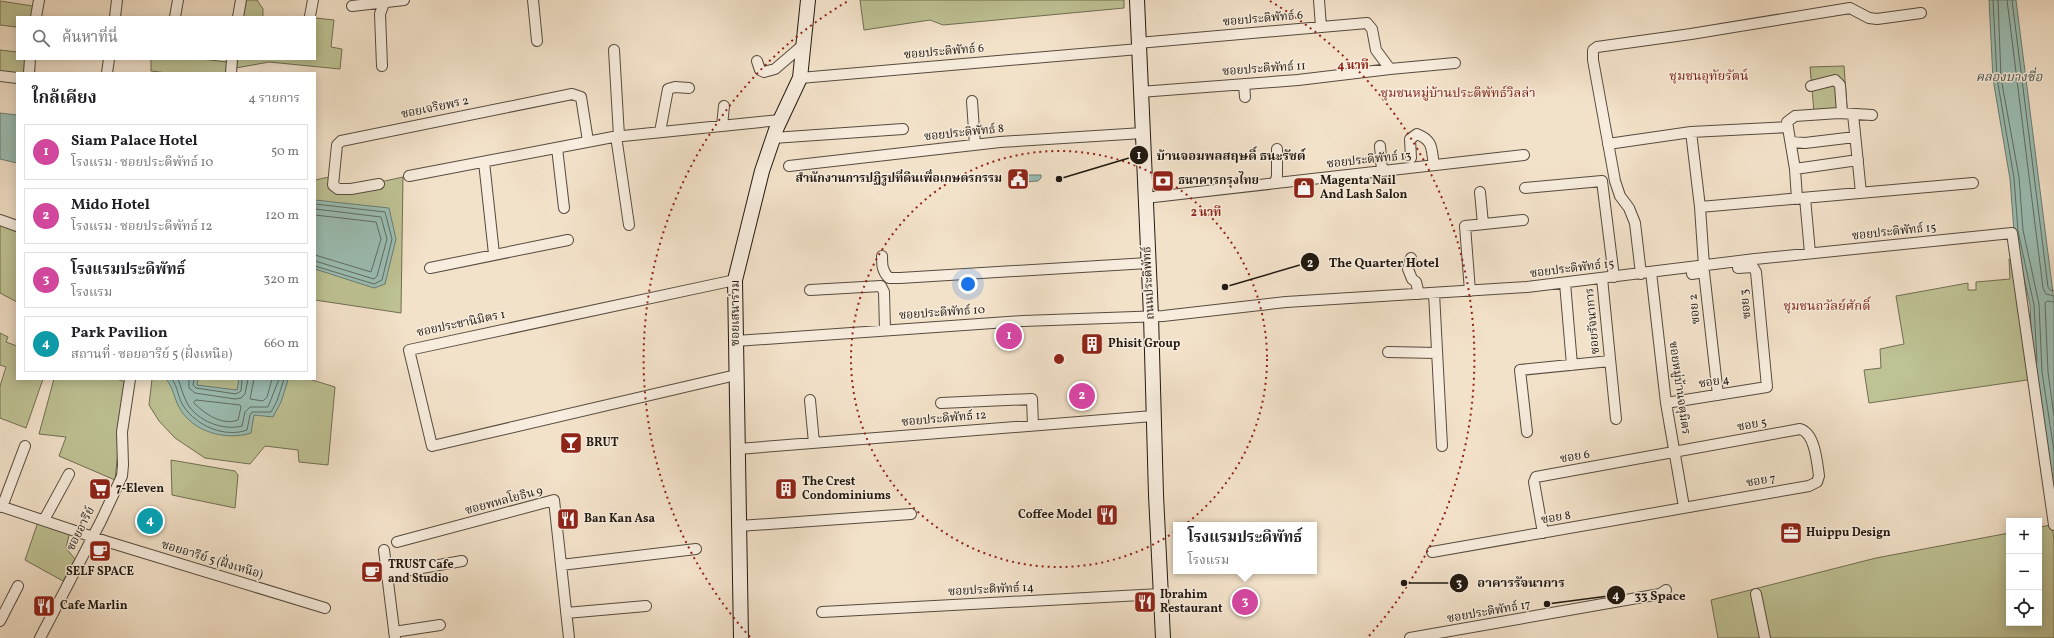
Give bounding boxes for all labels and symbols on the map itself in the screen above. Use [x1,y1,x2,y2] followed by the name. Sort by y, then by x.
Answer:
[1222,8,1304,30] street label: ซอยประดิพัทธ์ 6
[903,41,985,63] street label: ซอยประดิพัทธ์ 6
[1222,58,1306,80] street label: ซอยประดิพัทธ์ 11
[1337,58,1369,74] text: 4 นาที
[1976,67,2043,87] water label: คลองบางซื่อ
[1669,68,1749,86] district label: ชุมชนอุทัยรัตน์
[1380,85,1536,103] district label: ชุมชนหมู่บ้านประดิพัทธ์วิลล่า
[400,93,470,123] street label: ซอยเจริยพร 2
[923,121,1005,145] street label: ซอยประดิพัทธ์ 8
[1129,143,1314,168] callout: บ้านจอมพลสฤษดิ์ ธนะรัชต์
[1156,146,1306,166] text: บ้านจอมพลสฤษดิ์ ธนะรัชต์
[1137,148,1142,164] text: 1
[1326,148,1412,172] street label: ซอยประดิพัทธ์ 13
[1005,166,1031,192] public building icon: สำนักงานการปฏิรูปที่ดินเพื่อเกษตรกรรม
[1150,168,1176,194] bank icon: ธนาคารกรุงไทย
[795,169,1002,187] place label: สำนักงานการปฏิรูปที่ดินเพื่อเกษตรกรรม
[1178,171,1259,189] place label: ธนาคารกรุงไทย
[1320,173,1408,203] place label: Magenta Nail And Lash Salon
[1291,175,1317,201] shop icon: Magenta Nail And Lash Salon
[1191,205,1221,221] text: 2 นาที
[1851,220,1937,244] street label: ซอยประดิพัทธ์ 15
[1139,246,1159,320] street label: ถนนประดิพัทธ์
[1300,250,1447,275] callout: The Quarter Hotel
[1329,255,1440,273] text: The Quarter Hotel
[1307,256,1313,272] text: 2
[1529,256,1615,282] street label: ซอยประดิพัทธ์ 15
[958,274,978,294] your location
[728,280,744,346] street label: ซอยเสนาร่วม
[1582,287,1604,355] street label: ซอยรัจนาการ
[1736,288,1756,320] street label: ซอย 3
[1685,293,1705,325] street label: ซอย 2
[1783,296,1872,316] district label: ชุมชนถวัลย์ศักดิ์
[899,302,985,324] street label: ซอยประดิพัทธ์ 10
[415,307,507,341] street label: ซอยประชานิมิตร 1
[996,321,1022,351] pin: 1
[1079,331,1105,357] building icon: Phisit Group
[1108,336,1181,352] place label: Phisit Group
[1665,340,1693,436] street label: ซอยหมู่บ้านจตุมิตร
[1052,352,1066,366] centre of rings
[1697,372,1731,392] street label: ซอย 4
[1069,381,1095,411] pin: 2
[901,407,987,431] street label: ซอยประดิพัทธ์ 12
[1736,414,1768,436] street label: ซอย 5
[558,430,584,456] bar icon: BRUT
[586,435,619,451] place label: BRUT
[1559,447,1591,467] street label: ซอย 6
[1745,471,1777,491] street label: ซอย 7
[802,474,891,504] place label: The Crest Condominiums
[87,476,113,502] supermarket icon: 7-Eleven
[773,476,799,502] building icon: The Crest Condominiums
[116,481,164,497] place label: 7-Eleven
[463,481,545,519] street label: ซอยพหลโยธิน 9
[1094,502,1120,528] restaurant icon: Coffee Model
[63,504,99,554] street label: ซอยอารีย์
[137,506,163,536] pin: 4
[555,506,581,532] restaurant icon: Ban Kan Asa
[1018,507,1092,523] place label: Coffee Model
[1540,508,1572,528] street label: ซอย 8
[584,511,656,527] place label: Ban Kan Asa
[1778,520,1804,546] office icon: Huippu Design
[1806,525,1891,541] place label: Huippu Design
[159,535,266,583] street label: ซอยอารีย์ 5 (ฝั่งเหนือ)
[87,538,113,564] cafe icon: SELF SPACE
[388,557,454,587] place label: TRUST Cafe and Studio
[359,559,385,585] cafe icon: TRUST Cafe and Studio
[66,564,134,580] place label: SELF SPACE
[1449,570,1573,595] callout: อาคารรัจนาการ
[1477,575,1565,593] text: อาคารรัจนาการ
[1456,576,1462,592] text: 3
[948,580,1034,600] street label: ซอยประดิพัทธ์ 14
[1606,583,1694,608] callout: 33 Space
[1160,587,1223,617] place label: Ibrahim Restaurant
[1232,587,1258,617] pin: 3
[1612,588,1620,604] text: 4
[1634,588,1686,606] text: 33 Space
[1132,589,1158,615] restaurant icon: Ibrahim Restaurant
[31,593,57,619] restaurant icon: Cafe Marlin
[1446,597,1532,627] street label: ซอยประดิพัทธ์ 17
[60,598,128,614] place label: Cafe Marlin

